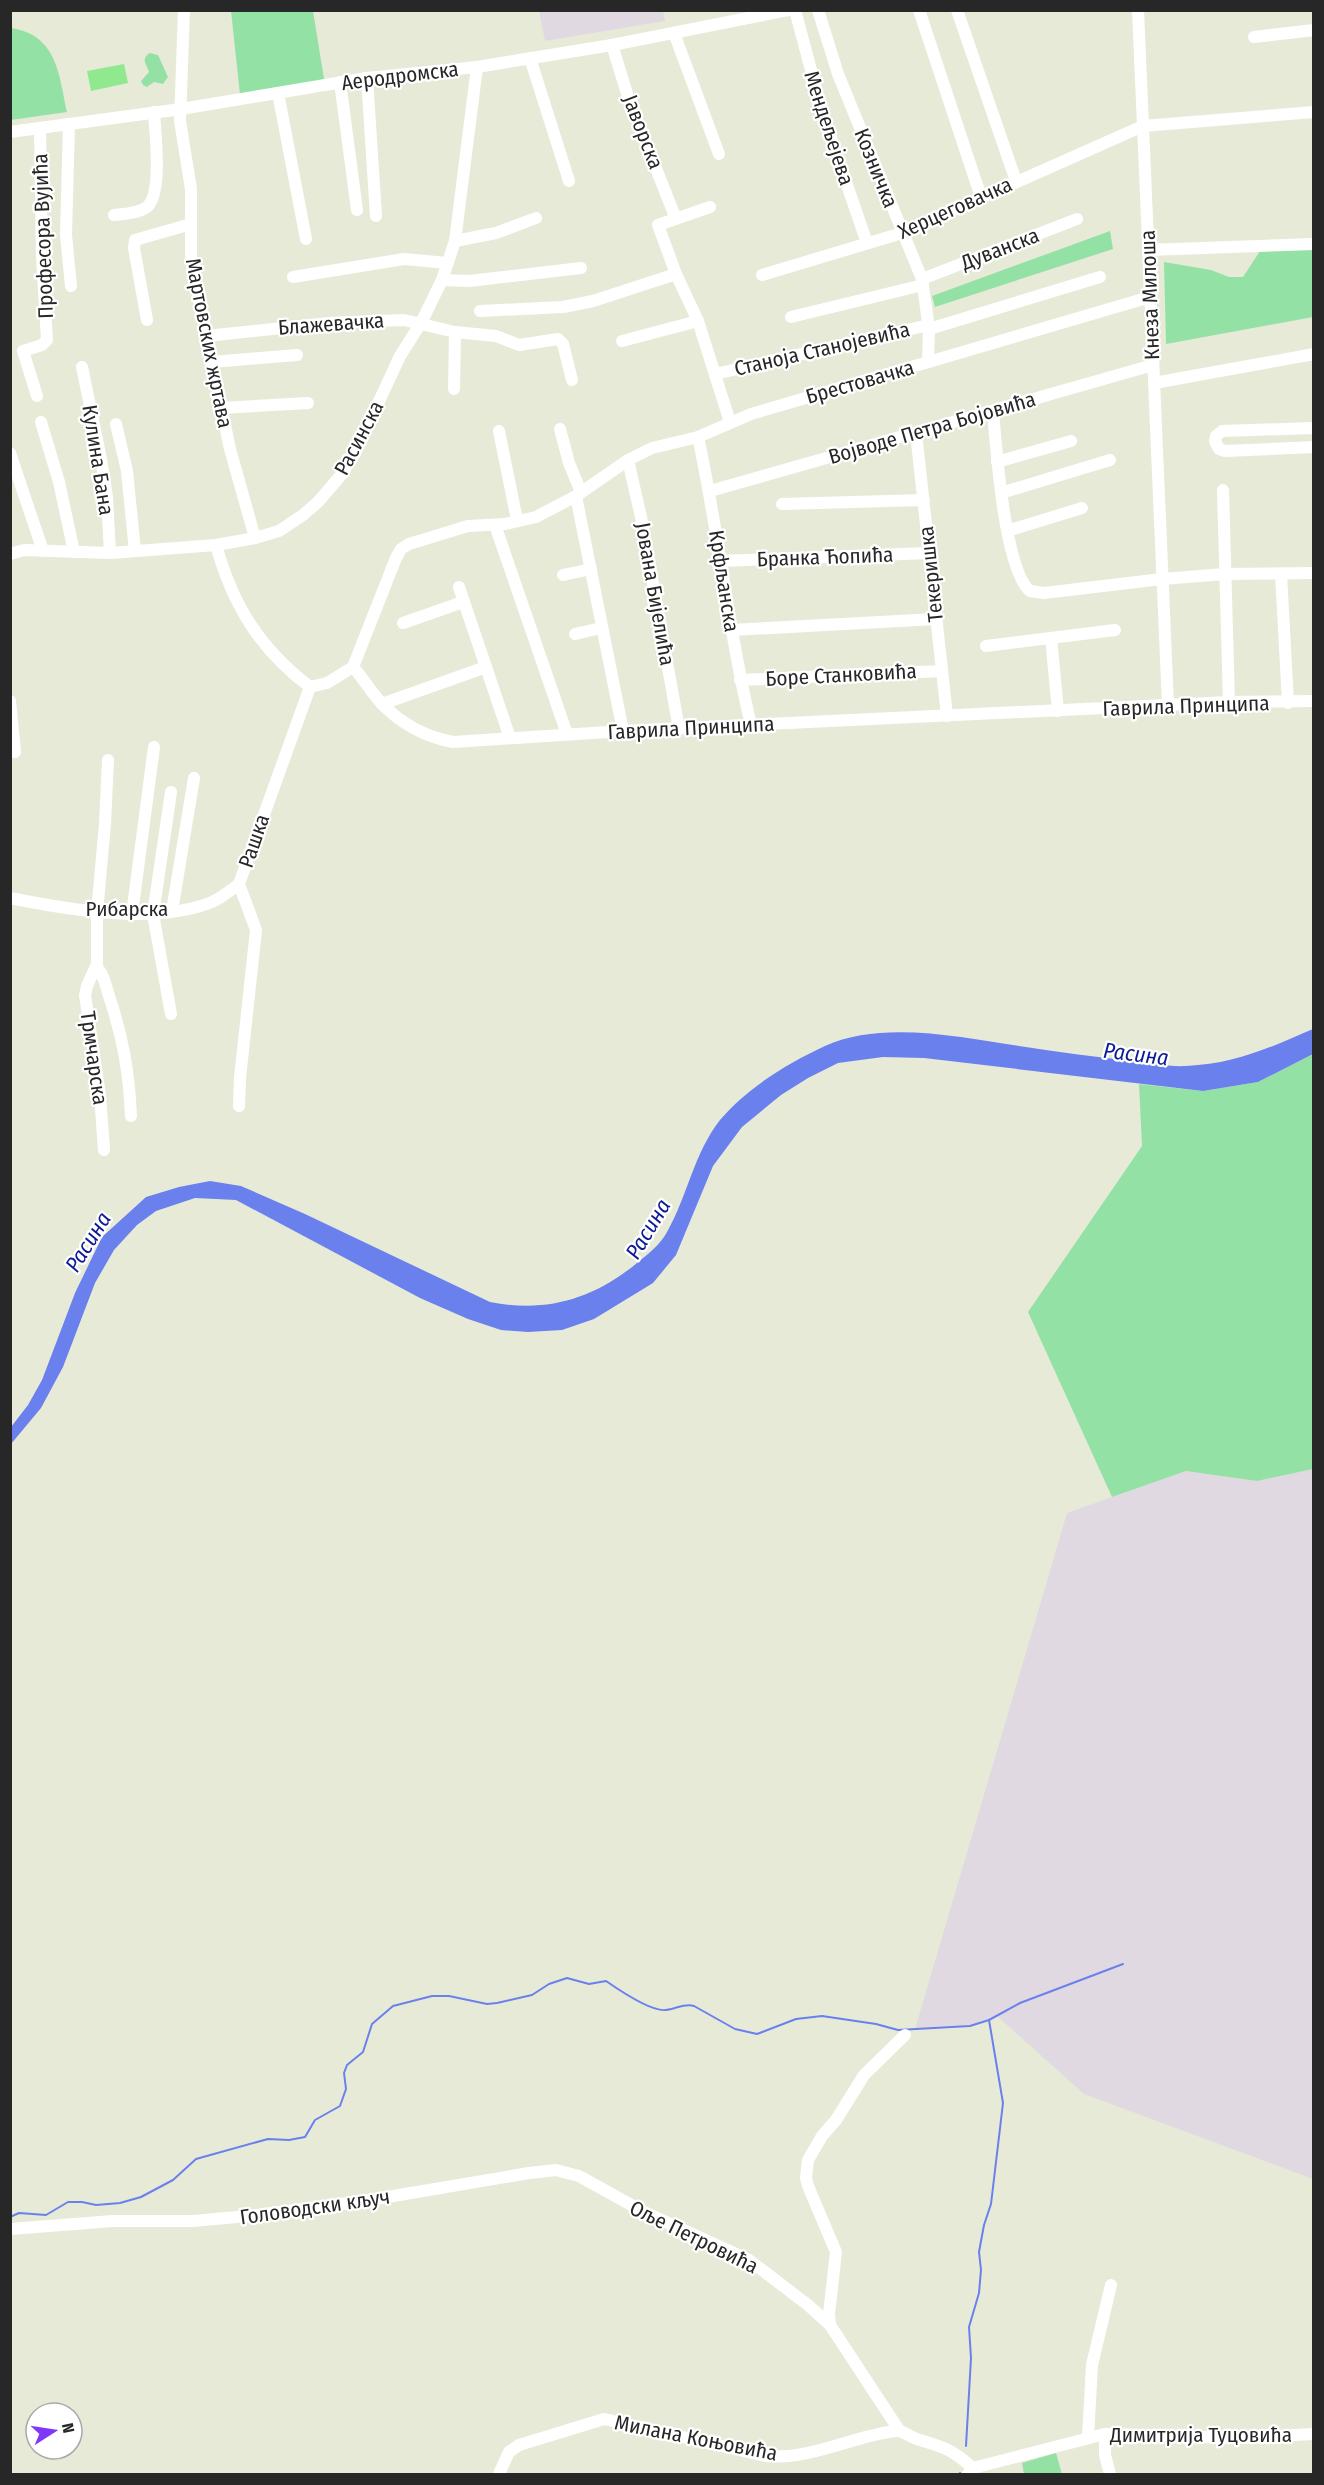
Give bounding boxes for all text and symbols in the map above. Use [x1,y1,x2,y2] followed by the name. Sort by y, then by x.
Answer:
[340,56,460,96] street label: Аеродромска
[798,67,860,189] street label: Мендељејева
[617,91,669,173] street label: Јаворска
[848,124,904,212] street label: Козничка
[27,153,59,319] street label: Професора Вујића
[894,171,1016,245] street label: Херцеговачка
[956,222,1043,276] street label: Дуванска
[1135,230,1165,360] street label: Кнеза Милоша
[180,256,238,430] street label: Мартовских жртава
[277,307,385,341] street label: Блажевачка
[732,316,912,382] street label: Станоја Станојевића
[803,354,917,410] street label: Брестовачка
[826,386,1038,470] street label: Војводе Петра Бојовића
[329,396,389,480] street label: Расинска
[76,403,120,517] street label: Кулина Бана
[630,520,680,668] street label: Јована Бијелића
[913,525,949,623] street label: Текеришка
[703,528,745,634] street label: Крфљанска
[756,542,894,572] street label: Бранка Ћопића
[765,658,917,692] street label: Боре Станковића
[1102,690,1270,722] street label: Гаврила Принципа
[607,711,775,745] street label: Гаврила Принципа
[233,811,275,871] street label: Рашка
[86,896,168,922] street label: Рибарска
[75,1010,113,1106] street label: Трмчарска
[1102,1037,1170,1071] water label: Расина
[619,1194,677,1264] water label: Расина
[59,1207,117,1277] water label: Расина
[238,2184,392,2230] street label: Головодски кључ
[625,2195,763,2279] street label: Оље Петровића
[24,2401,84,2461] north arrow
[612,2409,780,2467] street label: Милана Коњовића
[58,2421,78,2435] text: N
[1109,2422,1292,2448] street label: Димитрија Туцовића

